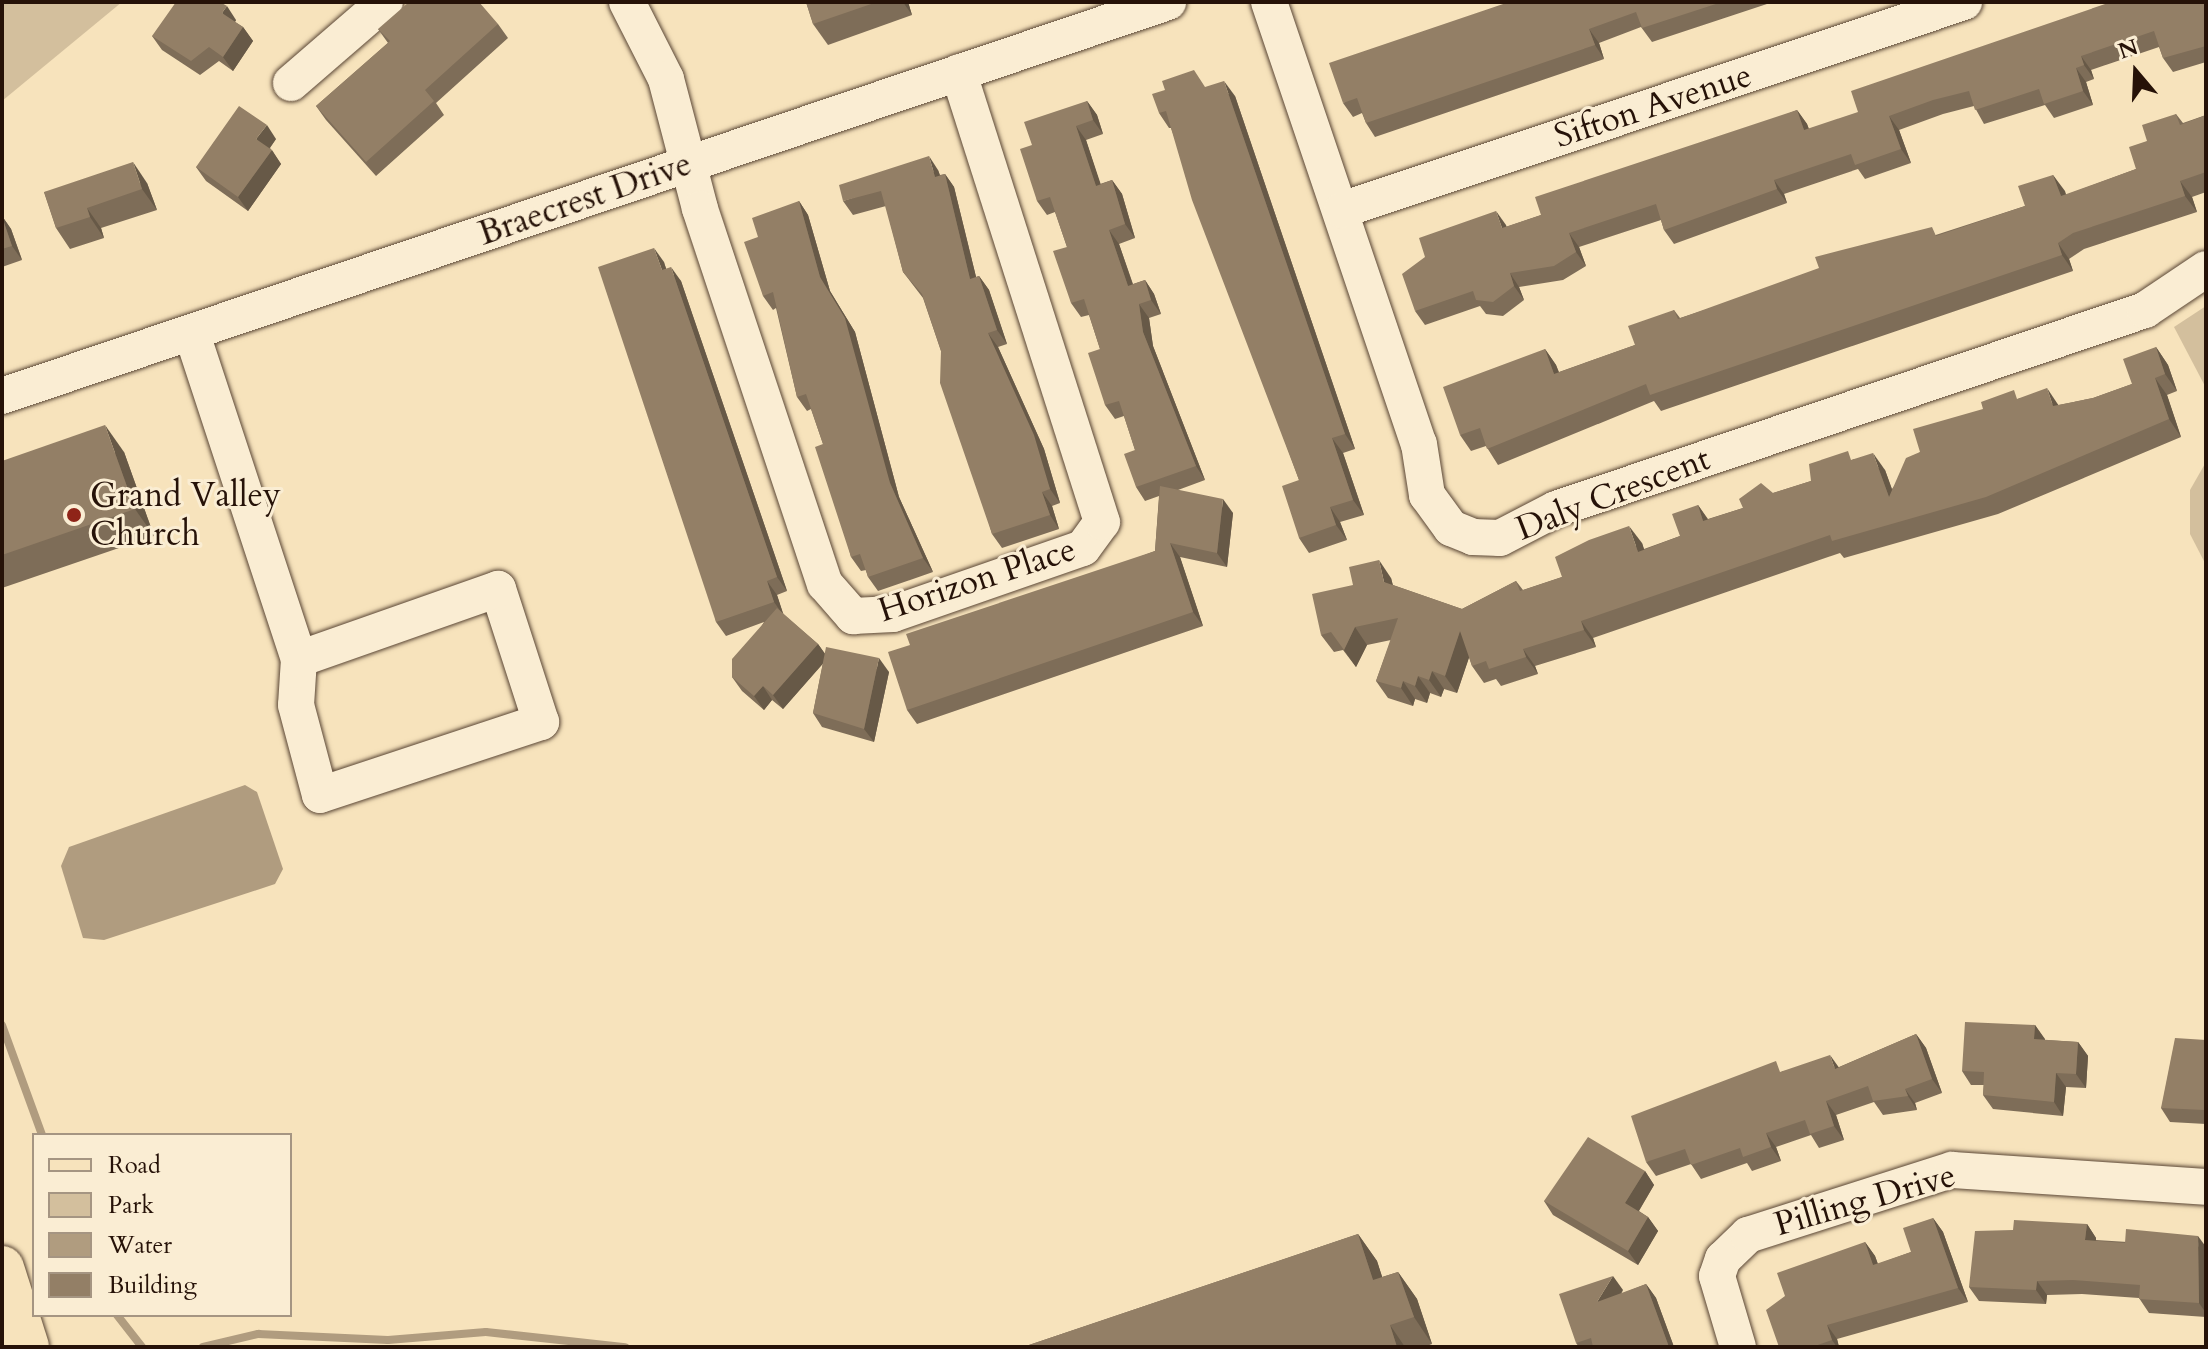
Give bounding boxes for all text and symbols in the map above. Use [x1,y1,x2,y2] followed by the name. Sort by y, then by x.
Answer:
[2096,32,2176,112] north arrow
[2114,32,2142,67] text: N
[1549,55,1757,157] street label: Sifton Avenue
[473,143,697,255] street label: Braecrest Drive
[1510,438,1716,550] street label: Daly Crescent
[90,475,281,554] place label: Grand Valley Church
[65,506,83,524] marker: Grand Valley Church
[873,529,1081,631] street label: Horizon Place
[32,1133,292,1317] legend
[108,1149,161,1182] text: Road
[1770,1155,1960,1245] street label: Pilling Drive
[108,1189,154,1222] text: Park
[108,1229,172,1262] text: Water
[108,1269,197,1302] text: Building

